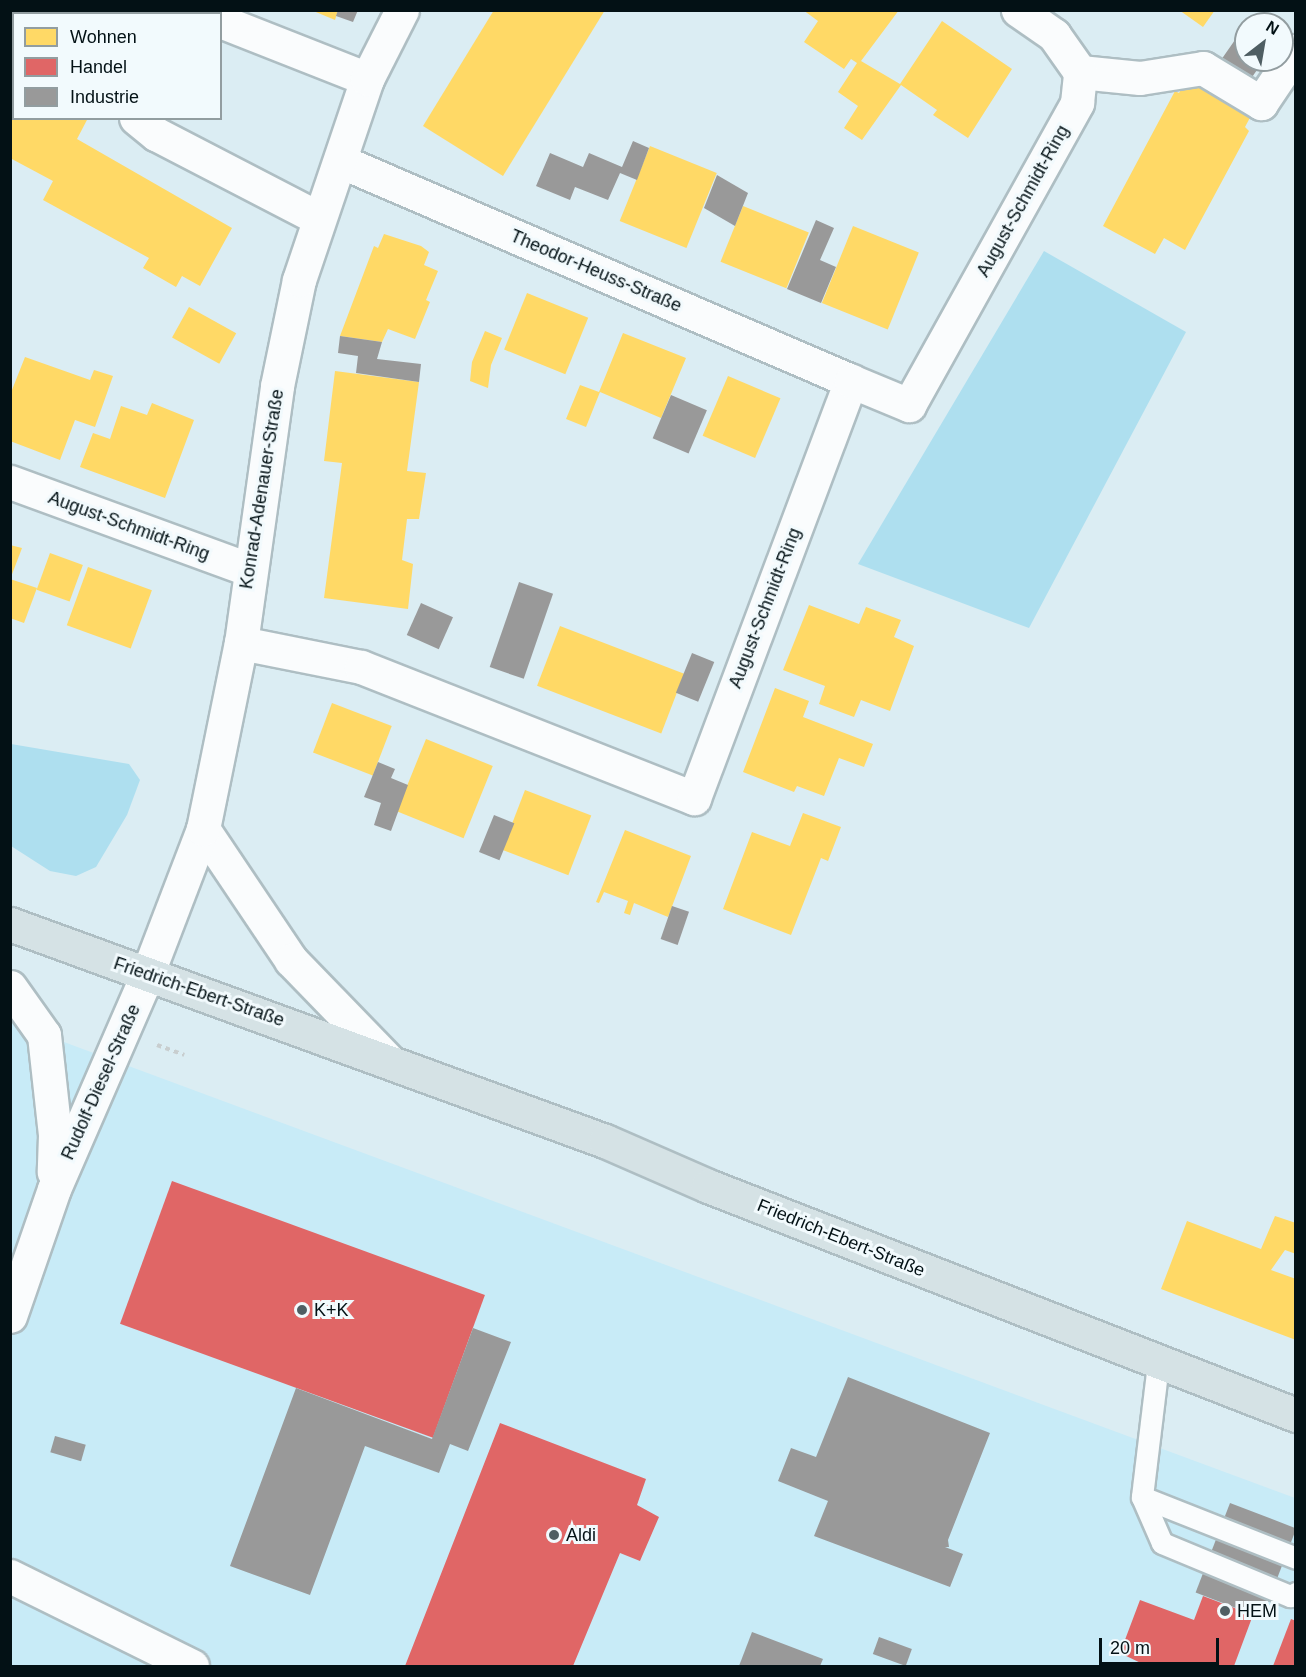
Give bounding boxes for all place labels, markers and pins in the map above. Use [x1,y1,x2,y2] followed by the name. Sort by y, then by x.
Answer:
[314,1299,349,1321] place label: K+K
[295,1303,309,1317] marker: K+K
[566,1524,596,1546] place label: Aldi
[547,1528,561,1542] marker: Aldi
[1237,1600,1277,1622] place label: HEM
[1218,1604,1232,1618] marker: HEM

